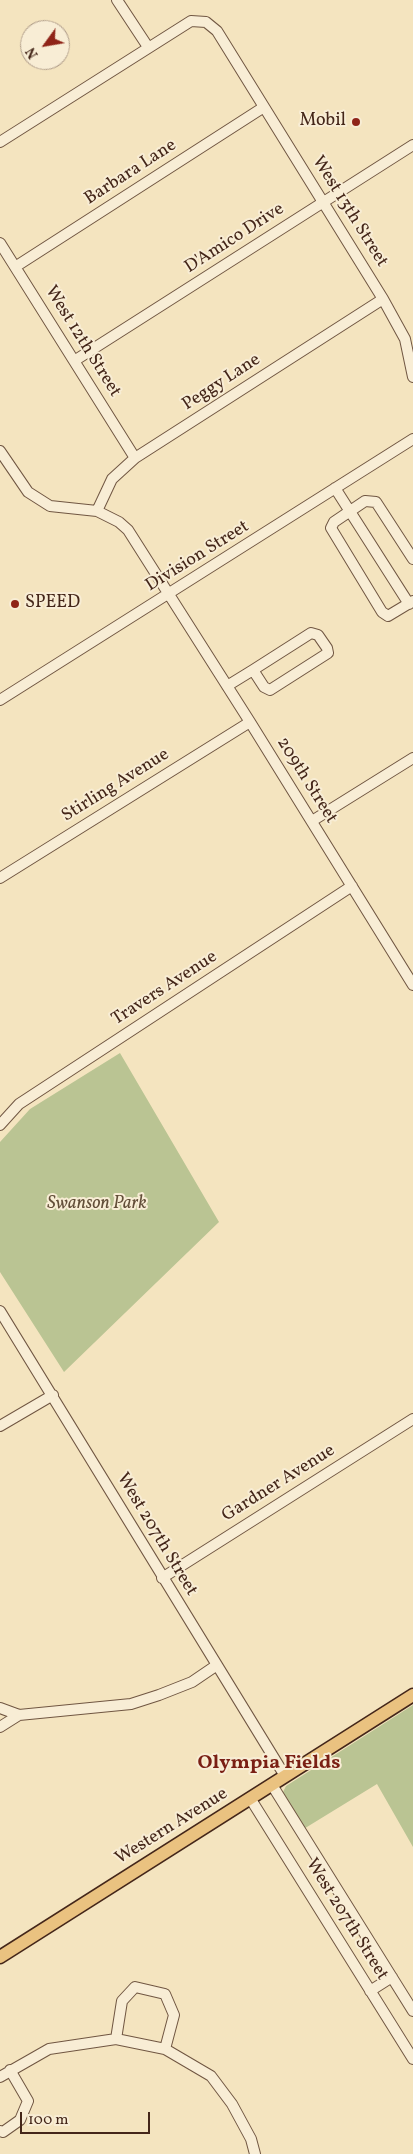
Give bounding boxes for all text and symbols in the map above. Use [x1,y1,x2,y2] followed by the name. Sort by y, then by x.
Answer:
[20,20,70,70] north arrow
[22,43,43,62] text: N
[300,111,346,133] place label: Mobil
[350,116,362,128] marker: Mobil
[81,135,181,211] street label: Barbara Lane
[306,153,392,271] street label: West 13th Street
[181,199,289,279] street label: D'Amico Drive
[39,282,125,402] street label: West 12th Street
[179,350,265,416] street label: Peggy Lane
[142,517,254,597] street label: Division Street
[25,593,80,615] place label: SPEED
[9,598,21,610] marker: SPEED
[271,734,341,828] street label: 209th Street
[58,744,174,828] street label: Stirling Avenue
[108,947,222,1031] street label: Travers Avenue
[47,1194,147,1216] park label: Swanson Park
[219,1441,339,1527] street label: Gardner Avenue
[111,1470,201,1600] street label: West 207th Street
[197,1752,341,1776] district label: Olympia Fields
[112,1784,232,1870] street label: Western Avenue
[300,1855,392,1985] street label: West 207th Street
[22,2102,152,2134] scale bar
[28,2110,68,2131] text: 100 m

